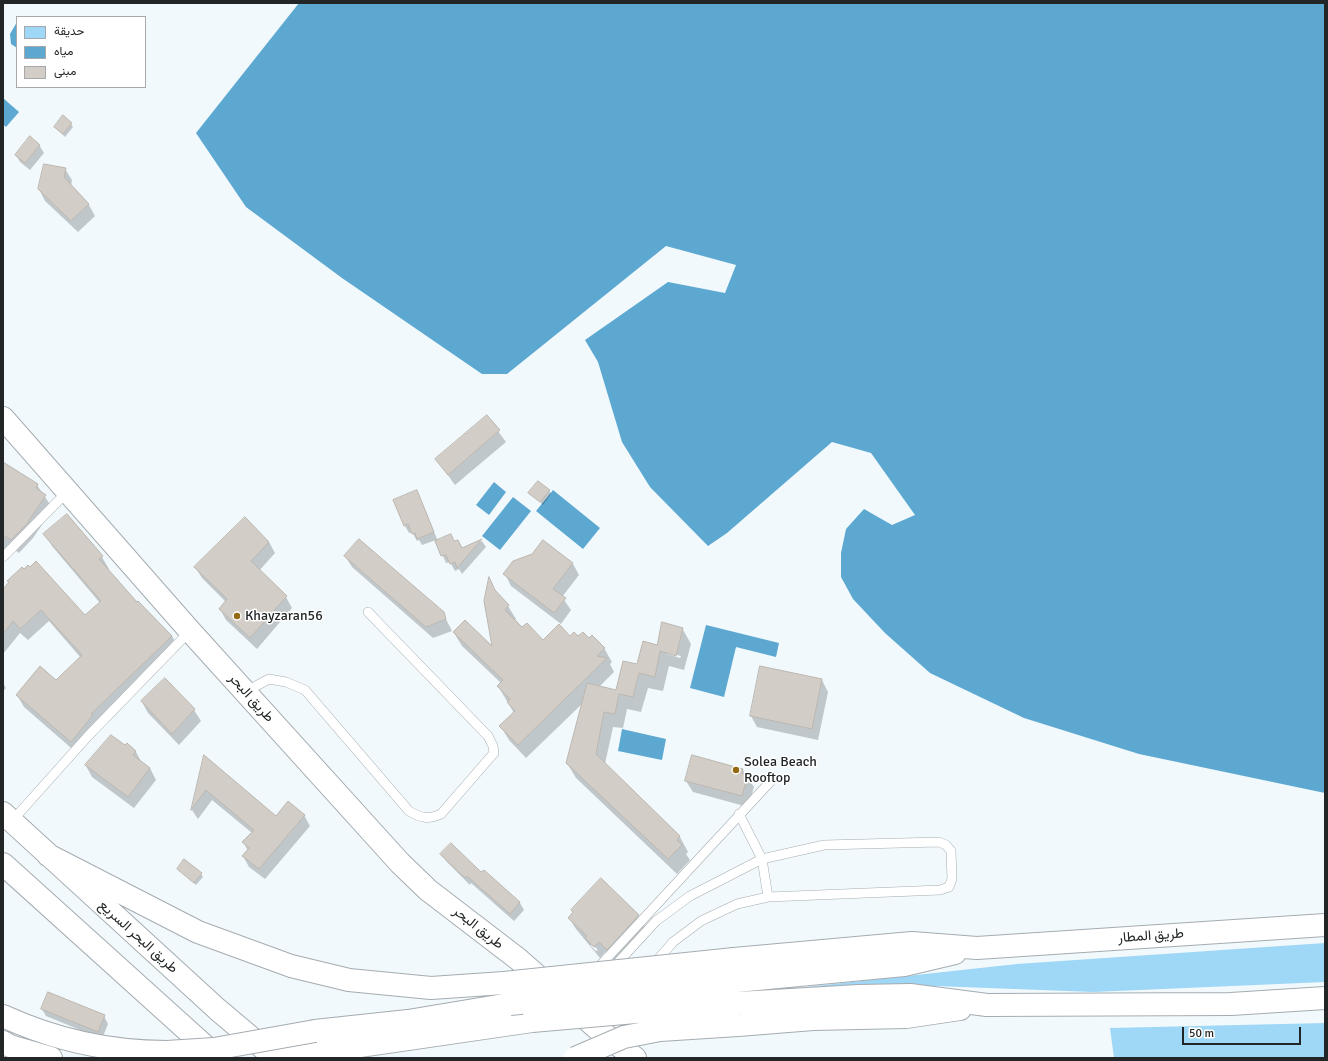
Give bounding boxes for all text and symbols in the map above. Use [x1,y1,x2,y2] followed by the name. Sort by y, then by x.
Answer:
[16,16,146,88] legend
[54,24,84,39] text: حديقة
[54,44,73,59] text: مياه
[54,64,76,79] text: مبنى
[245,608,323,624] place label: Khayzaran56
[232,611,242,621] marker: Khayzaran56
[225,670,277,726] street label: طريق البحر
[744,754,817,786] place label: Solea Beach Rooftop
[731,765,741,775] marker: Solea Beach Rooftop
[95,897,181,977] street label: طريق البحر السريع
[449,903,507,953] street label: طريق البحر
[1118,925,1184,947] street label: طريق المطار
[1184,1019,1303,1045] scale bar
[1189,1026,1214,1041] text: 50 m

